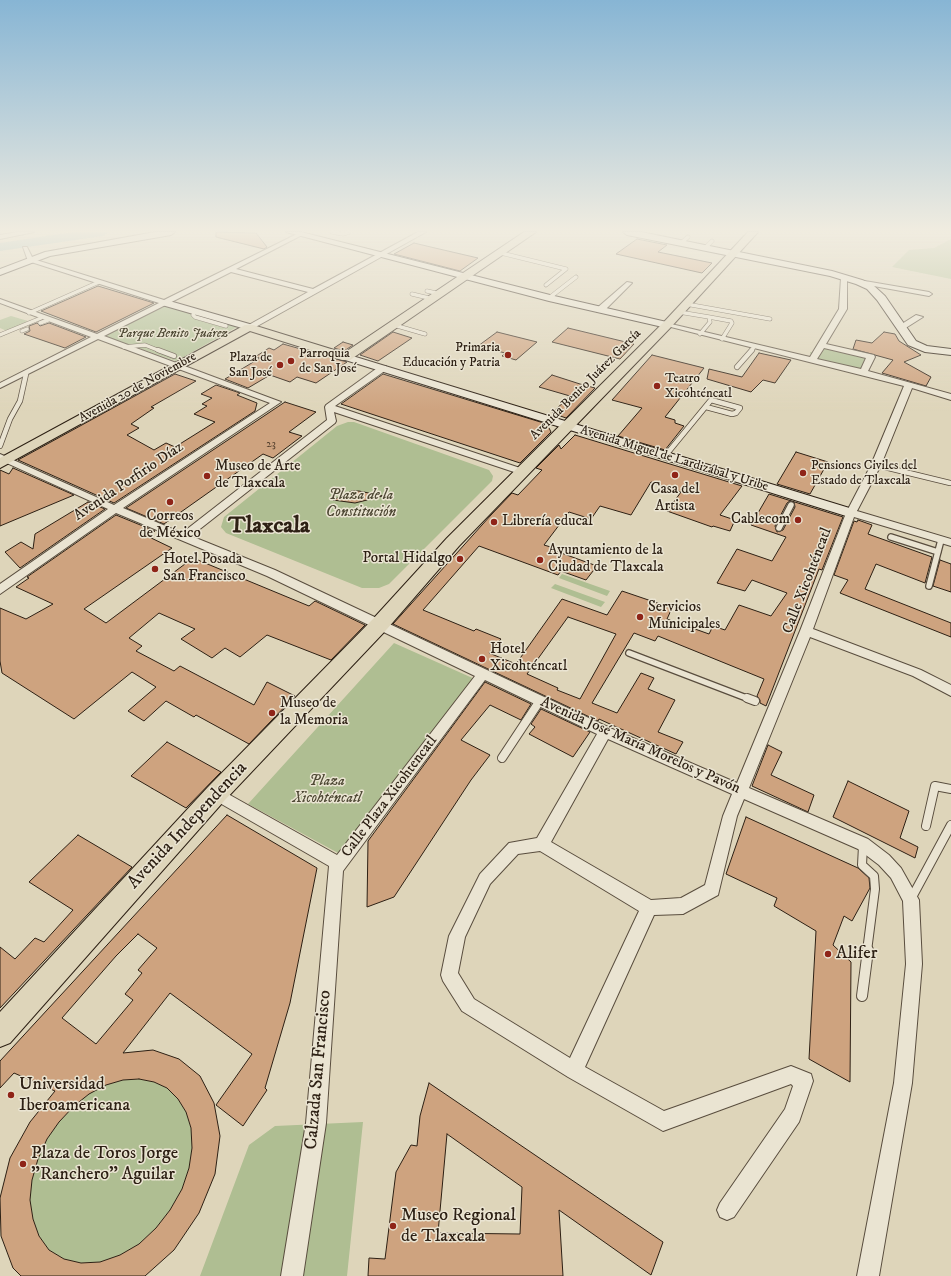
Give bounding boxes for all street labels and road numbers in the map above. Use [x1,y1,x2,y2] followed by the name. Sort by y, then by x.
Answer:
[527,326,645,444] street label: Avenida Benito Juárez García
[76,349,200,427] street label: Avenida 20 de Noviembre
[578,423,770,495] street label: Avenida Miguel de Lardizábal y Uribe
[71,439,187,525] street label: Avenida Porfirio Díaz
[780,526,836,636] street label: Calle Xicohténcatl
[537,694,743,798] street label: Avenida José María Morelos y Pavón
[338,733,442,861] street label: Calle Plaza Xicohtencatl
[124,758,252,894] street label: Avenida Independencia
[301,989,337,1151] street label: Calzada San Francisco

